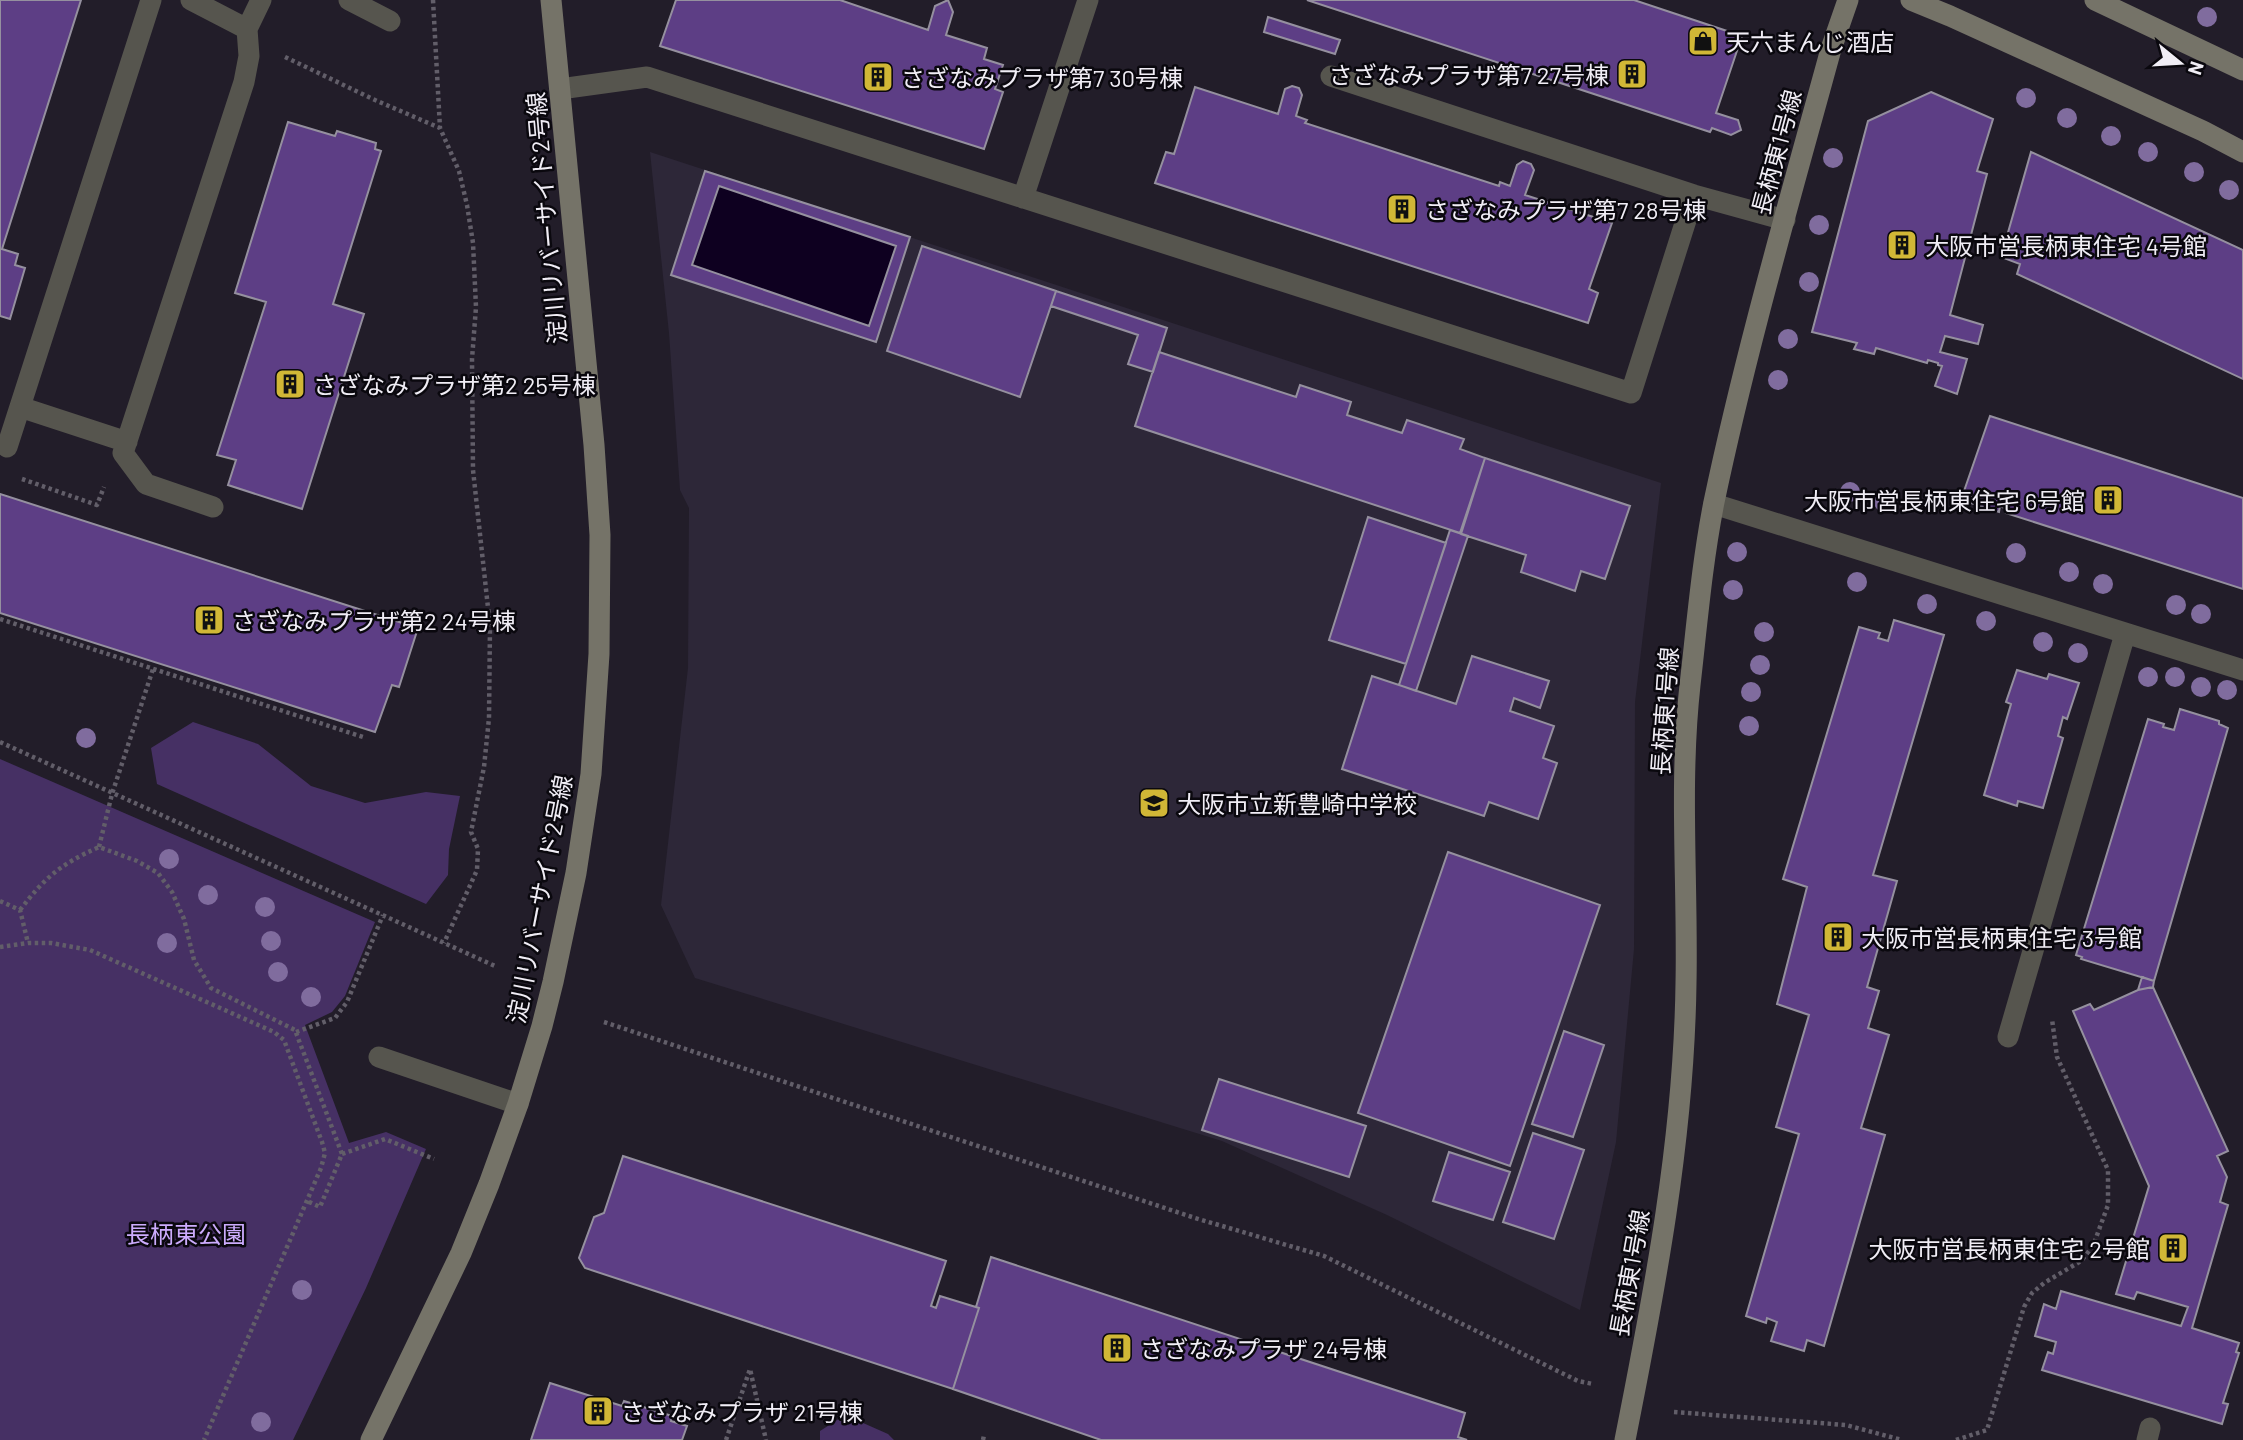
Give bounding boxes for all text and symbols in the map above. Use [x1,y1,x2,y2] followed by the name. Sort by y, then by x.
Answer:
[1686,24,1720,58] shop icon: 天六まんじ酒店
[1726,27,1894,56] place label: 天六まんじ酒店
[2145,28,2215,98] north arrow
[1615,57,1649,91] building icon: さざなみプラザ第7 27号棟
[2184,59,2210,78] text: N
[861,60,895,94] building icon: さざなみプラザ第7 30号棟
[1329,60,1609,89] place label: さざなみプラザ第7 27号棟
[901,63,1183,92] place label: さざなみプラザ第7 30号棟
[1745,86,1807,218] street label: 長柄東1号線
[521,91,571,345] street label: 淀川リバーサイド2号線
[1385,192,1419,226] building icon: さざなみプラザ第7 28号棟
[1425,195,1707,224] place label: さざなみプラザ第7 28号棟
[1885,228,1919,262] building icon: 大阪市営長柄東住宅 4号館
[1925,231,2207,260] place label: 大阪市営長柄東住宅 4号館
[273,367,307,401] building icon: さざなみプラザ第2 25号棟
[313,370,596,399] place label: さざなみプラザ第2 25号棟
[2091,483,2125,517] building icon: 大阪市営長柄東住宅 6号館
[1804,486,2085,515] place label: 大阪市営長柄東住宅 6号館
[192,603,226,637] building icon: さざなみプラザ第2 24号棟
[232,606,516,635] place label: さざなみプラザ第2 24号棟
[1645,646,1683,776] street label: 長柄東1号線
[501,772,577,1026] street label: 淀川リバーサイド2号線
[1137,786,1171,820] school or university icon: 大阪市立新豊崎中学校
[1177,789,1417,818] place label: 大阪市立新豊崎中学校
[1821,920,1855,954] building icon: 大阪市営長柄東住宅 3号館
[1861,923,2142,952] place label: 大阪市営長柄東住宅 3号館
[1604,1207,1654,1339] street label: 長柄東1号線
[126,1219,246,1248] park label: 長柄東公園
[2156,1231,2190,1265] building icon: 大阪市営長柄東住宅 2号館
[1868,1234,2150,1263] place label: 大阪市営長柄東住宅 2号館
[1100,1331,1134,1365] building icon: さざなみプラザ 24号棟
[1140,1334,1387,1363] place label: さざなみプラザ 24号棟
[581,1394,615,1428] building icon: さざなみプラザ 21号棟
[621,1397,863,1426] place label: さざなみプラザ 21号棟

